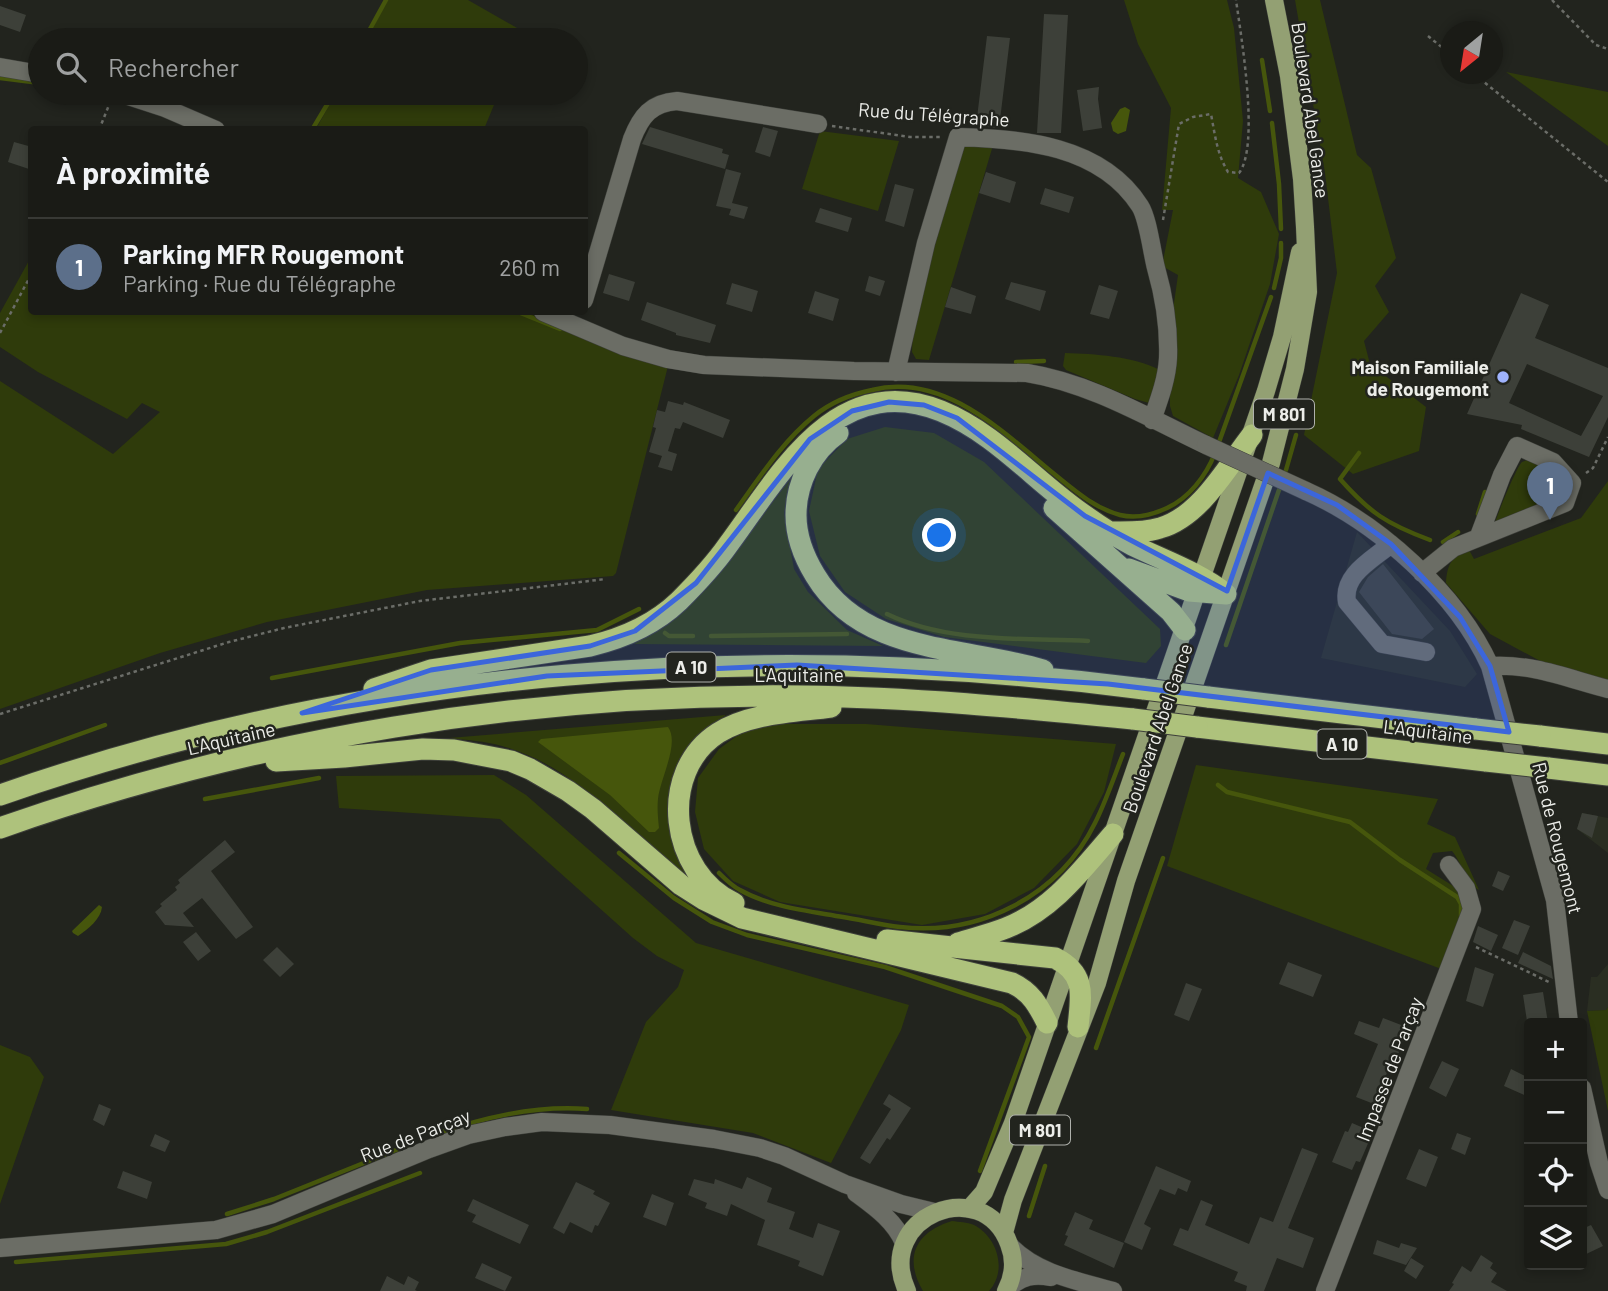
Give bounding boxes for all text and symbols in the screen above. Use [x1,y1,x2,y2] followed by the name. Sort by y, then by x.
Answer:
[1287,20,1335,200] street label: Boulevard Abel Gance
[1440,21,1503,84] north arrow
[28,28,588,105] search box
[52,48,90,86] icon: search
[108,51,239,82] text: Rechercher
[858,97,1010,131] street label: Rue du Télégraphe
[56,154,210,190] text: À proximité
[123,238,404,269] text: Parking MFR Rougemont
[75,253,83,281] text: 1
[499,253,560,281] text: 260 m
[123,269,396,297] text: Parking · Rue du Télégraphe
[1351,355,1489,400] place label: Maison Familiale de Rougemont
[1495,369,1511,385] marker: Maison Familiale de Rougemont
[1254,400,1314,428] road number: M 801
[1527,462,1573,520] pin: 1
[922,518,956,552] your location
[1117,640,1197,816] street label: Boulevard Abel Gance
[666,652,716,682] road number: A 10
[754,663,844,686] street label: L'Aquitaine
[1382,714,1474,748] street label: L'Aquitaine
[185,717,277,759] street label: L'Aquitaine
[1318,730,1366,758] road number: A 10
[1528,760,1588,916] street label: Rue de Rougemont
[1351,993,1427,1145] street label: Impasse de Parçay
[1524,1018,1587,1270] map controls
[1524,1018,1587,1081] button: +
[1524,1081,1587,1144] button: −
[357,1103,473,1167] street label: Rue de Parçay
[1010,1115,1070,1144] road number: M 801
[1524,1144,1587,1207] button: locate
[1524,1207,1587,1270] button: layers

